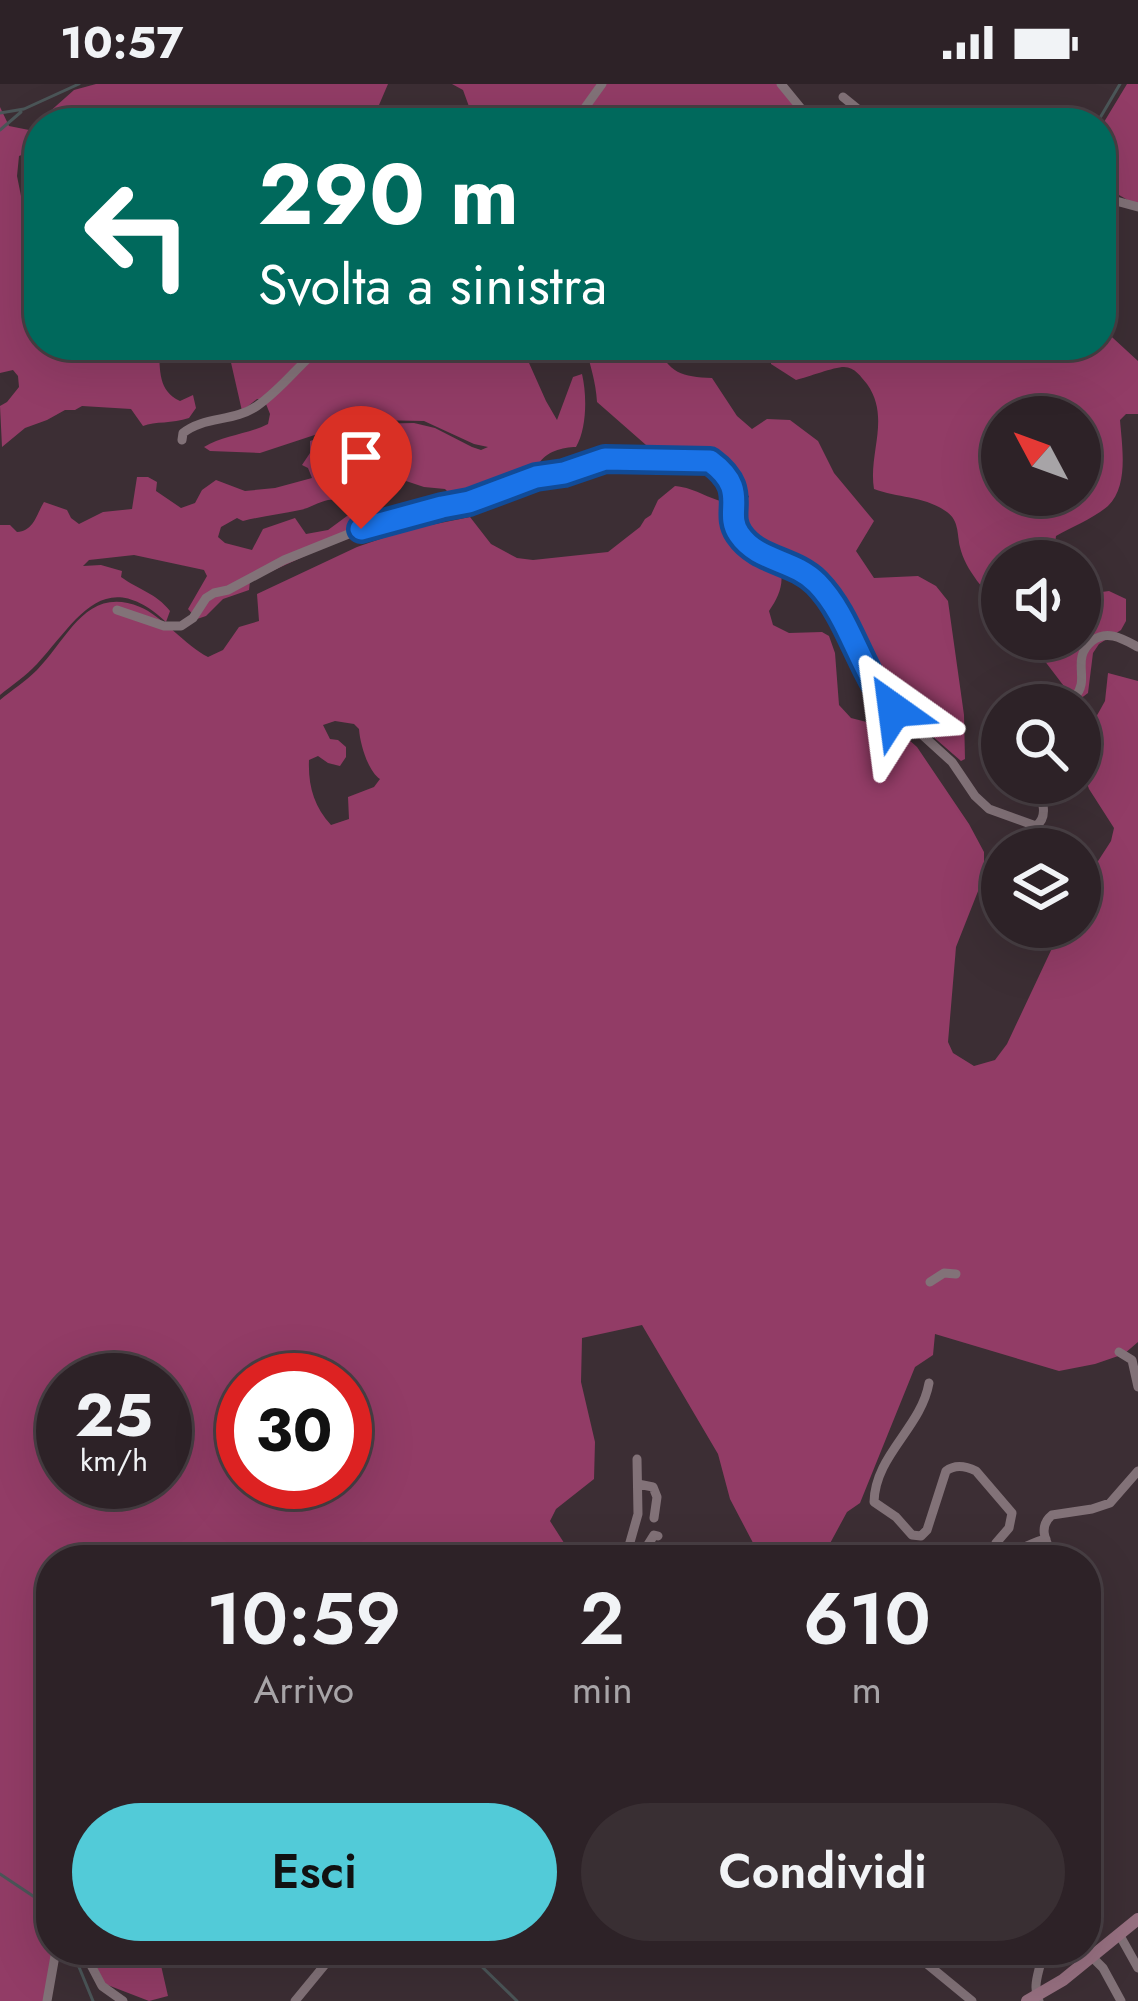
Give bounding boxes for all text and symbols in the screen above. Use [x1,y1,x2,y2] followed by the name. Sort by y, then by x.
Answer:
[60,10,183,75] text: 10:57
[258,134,519,256] text: 290 m
[60,156,216,312] icon: left
[258,246,607,324] text: Svolta a sinistra
[981,396,1101,516] north arrow
[981,396,1101,948] map controls
[310,406,412,529] pin
[328,424,394,490] icon: arrive
[981,540,1101,660] button: sound
[831,647,957,773] position arrow
[981,684,1101,804] button: search
[981,828,1101,948] button: layers
[216,1353,372,1509] speed limit sign: 30
[75,1372,153,1459] text: 25
[80,1439,148,1482] text: km/h
[206,1567,401,1671] text: 10:59
[580,1567,625,1671] text: 2
[803,1567,931,1671] text: 610
[254,1661,354,1718] text: Arrivo
[572,1661,633,1718] text: min
[852,1661,882,1718] text: m
[72,1803,557,1941] button: Esci
[581,1803,1065,1941] button: Condividi

